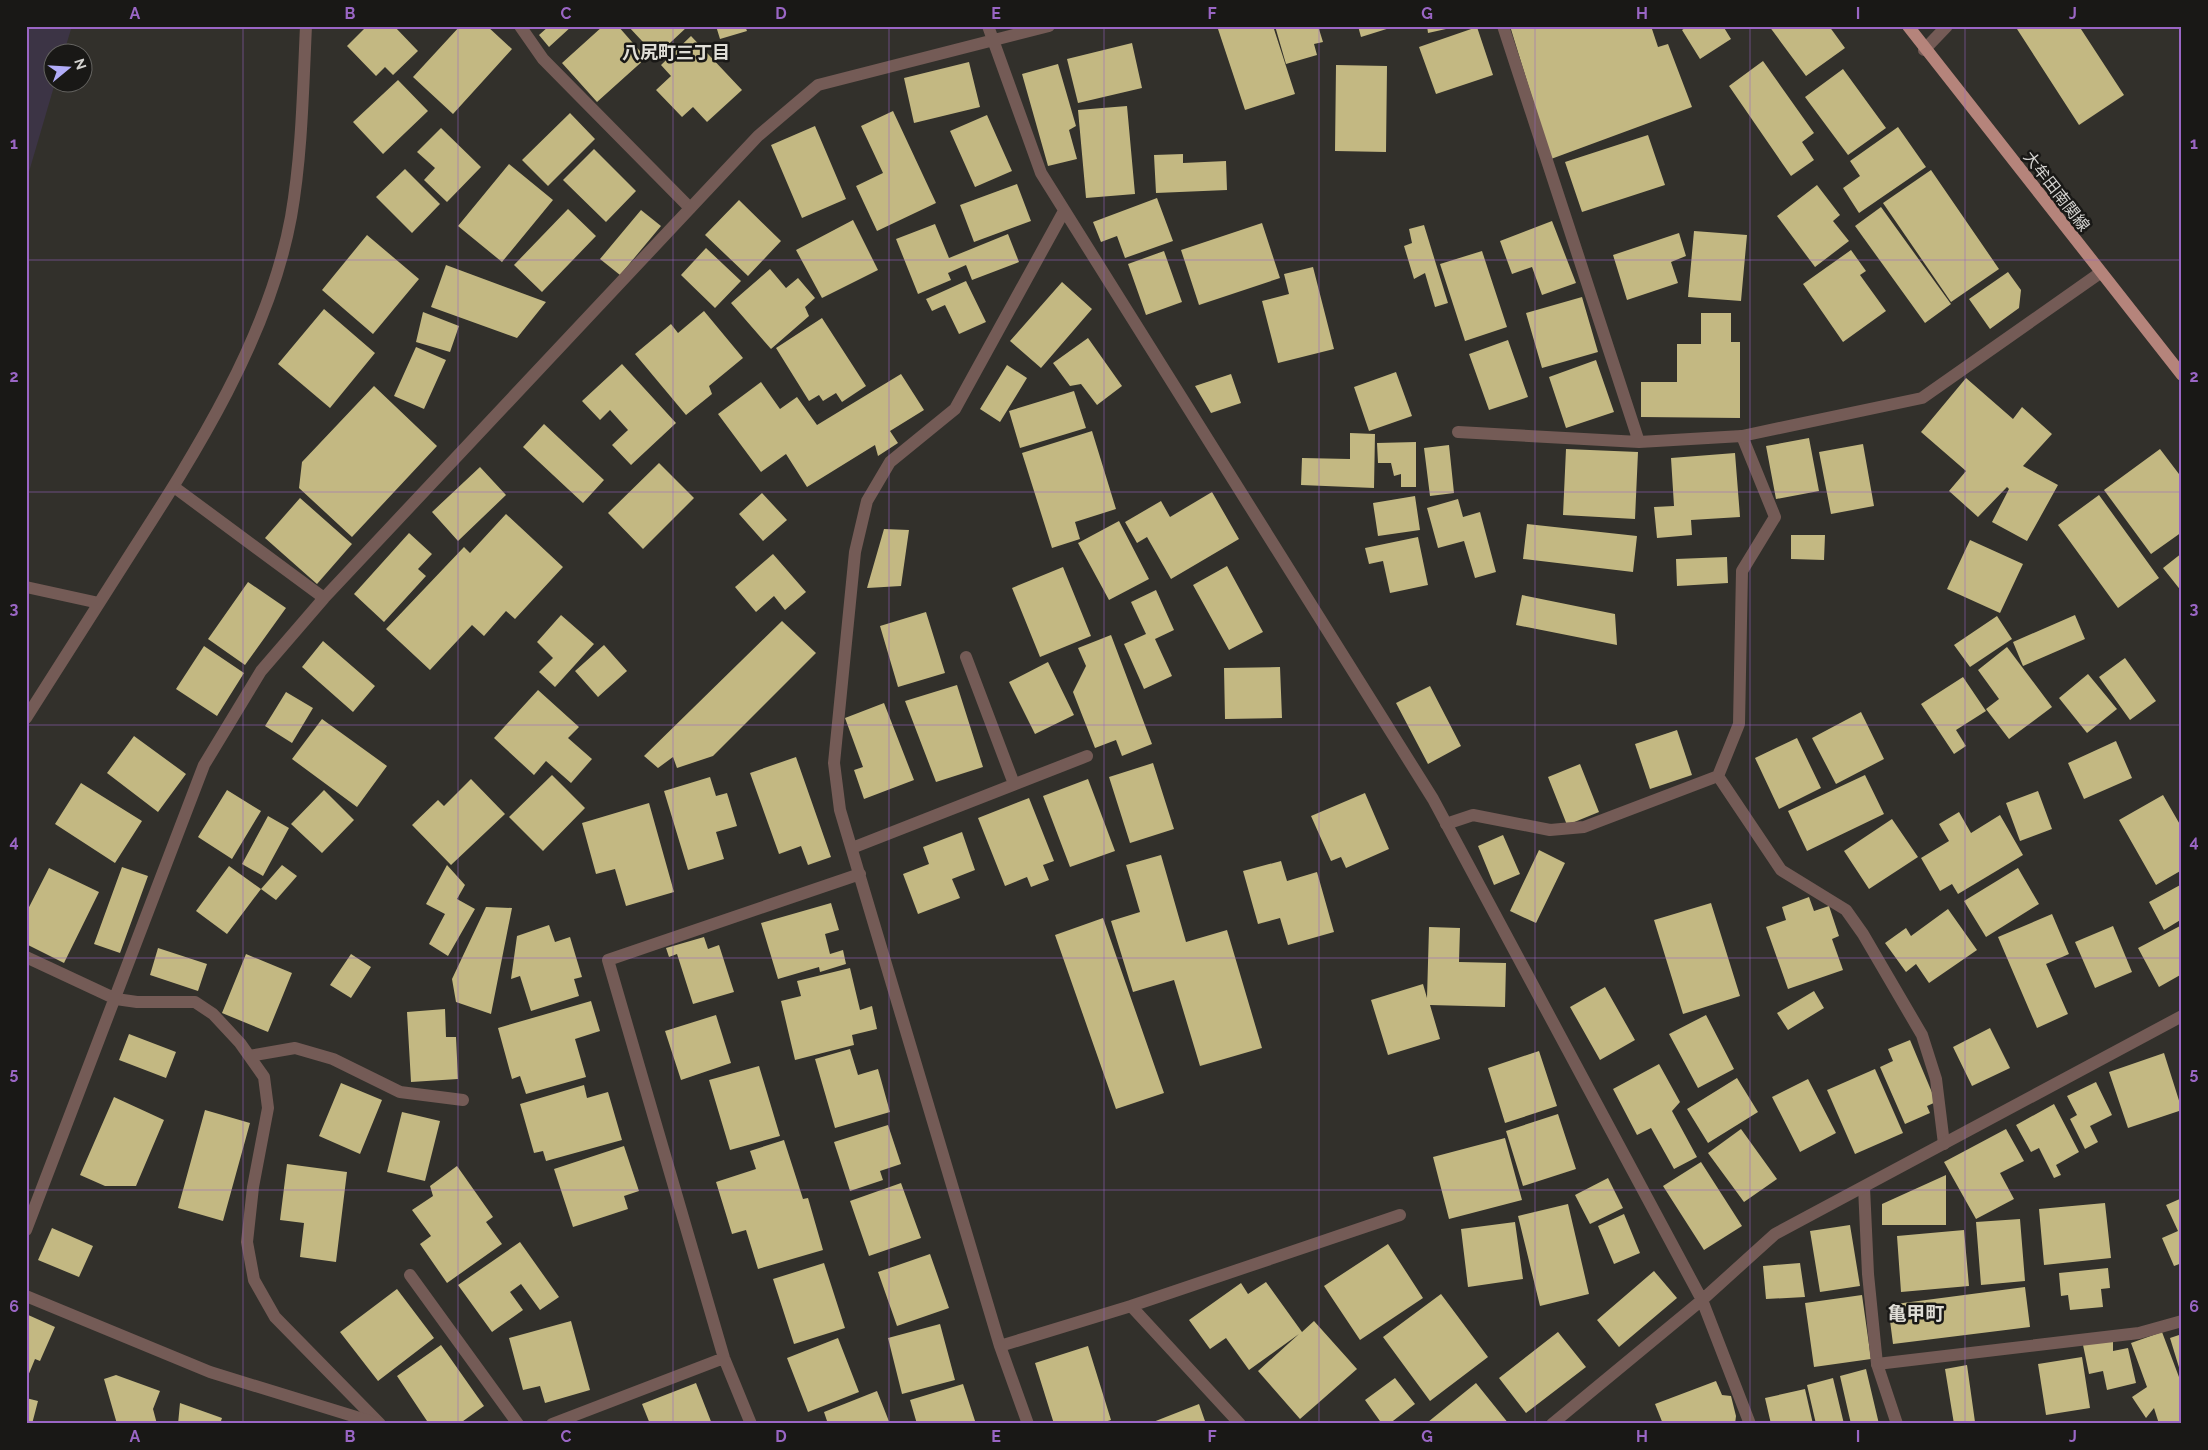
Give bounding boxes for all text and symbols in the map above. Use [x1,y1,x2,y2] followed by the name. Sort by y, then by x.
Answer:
[130,4,141,23] text: A
[345,4,356,23] text: B
[561,4,572,23] text: C
[775,4,787,23] text: D
[991,4,1001,23] text: E
[1207,4,1217,23] text: F
[1421,4,1433,23] text: G
[1636,4,1648,23] text: H
[1856,4,1860,23] text: I
[2069,4,2077,23] text: J
[42,42,92,92] north arrow
[622,42,730,63] district label: 八尻町三丁目
[71,56,90,72] text: N
[10,134,18,153] text: 1
[2190,134,2198,153] text: 1
[2020,148,2094,235] street label: 大牟田南関線
[9,367,19,386] text: 2
[2189,367,2199,386] text: 2
[10,599,19,618] text: 3
[2190,599,2199,618] text: 3
[9,832,19,851] text: 4
[2189,832,2199,851] text: 4
[10,1064,19,1083] text: 5
[2190,1064,2199,1083] text: 5
[9,1297,19,1316] text: 6
[2189,1297,2199,1316] text: 6
[1887,1302,1945,1324] district label: 亀甲町
[130,1427,141,1446] text: A
[345,1427,356,1446] text: B
[561,1427,572,1446] text: C
[775,1427,787,1446] text: D
[991,1427,1001,1446] text: E
[1207,1427,1217,1446] text: F
[1421,1427,1433,1446] text: G
[1636,1427,1648,1446] text: H
[1856,1427,1860,1446] text: I
[2069,1427,2077,1446] text: J

